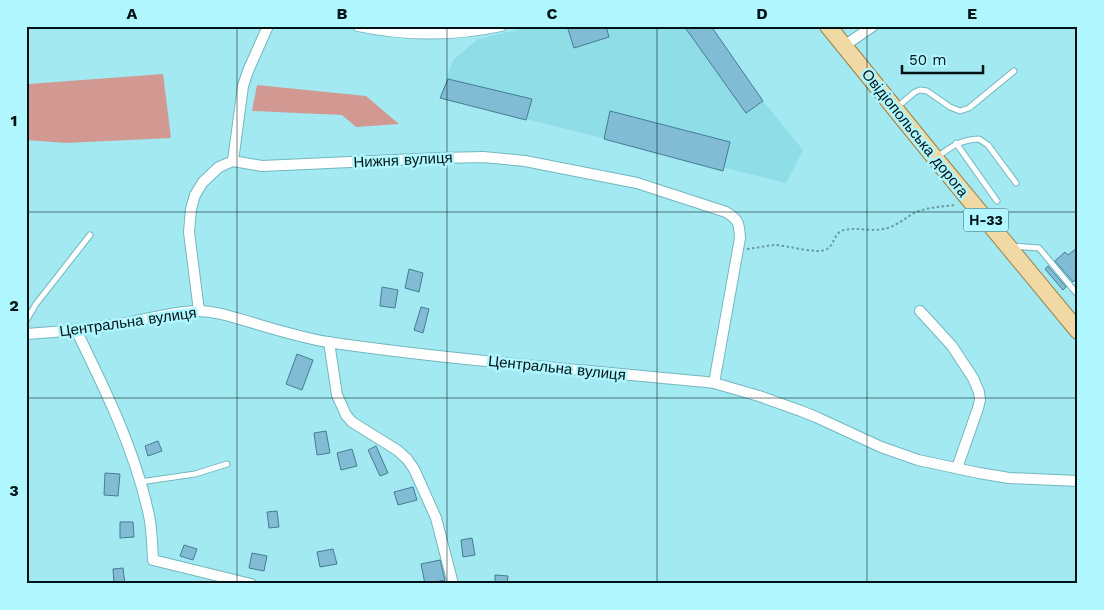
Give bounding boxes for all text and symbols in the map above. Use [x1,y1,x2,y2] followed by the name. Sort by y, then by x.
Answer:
[127,4,138,23] text: A
[337,4,348,23] text: B
[547,4,558,23] text: C
[756,4,768,23] text: D
[967,4,977,23] text: E
[902,42,983,74] scale bar
[909,51,946,69] text: 50 m
[858,66,972,201] street label: Овідіопольська дорога
[11,111,17,130] text: 1
[353,148,453,172] street label: Нижня вулиця
[964,208,1008,232] road number: Н-33
[9,296,19,315] text: 2
[58,303,198,341] street label: Центральна вулиця
[487,352,627,384] street label: Центральна вулиця
[9,481,19,500] text: 3

